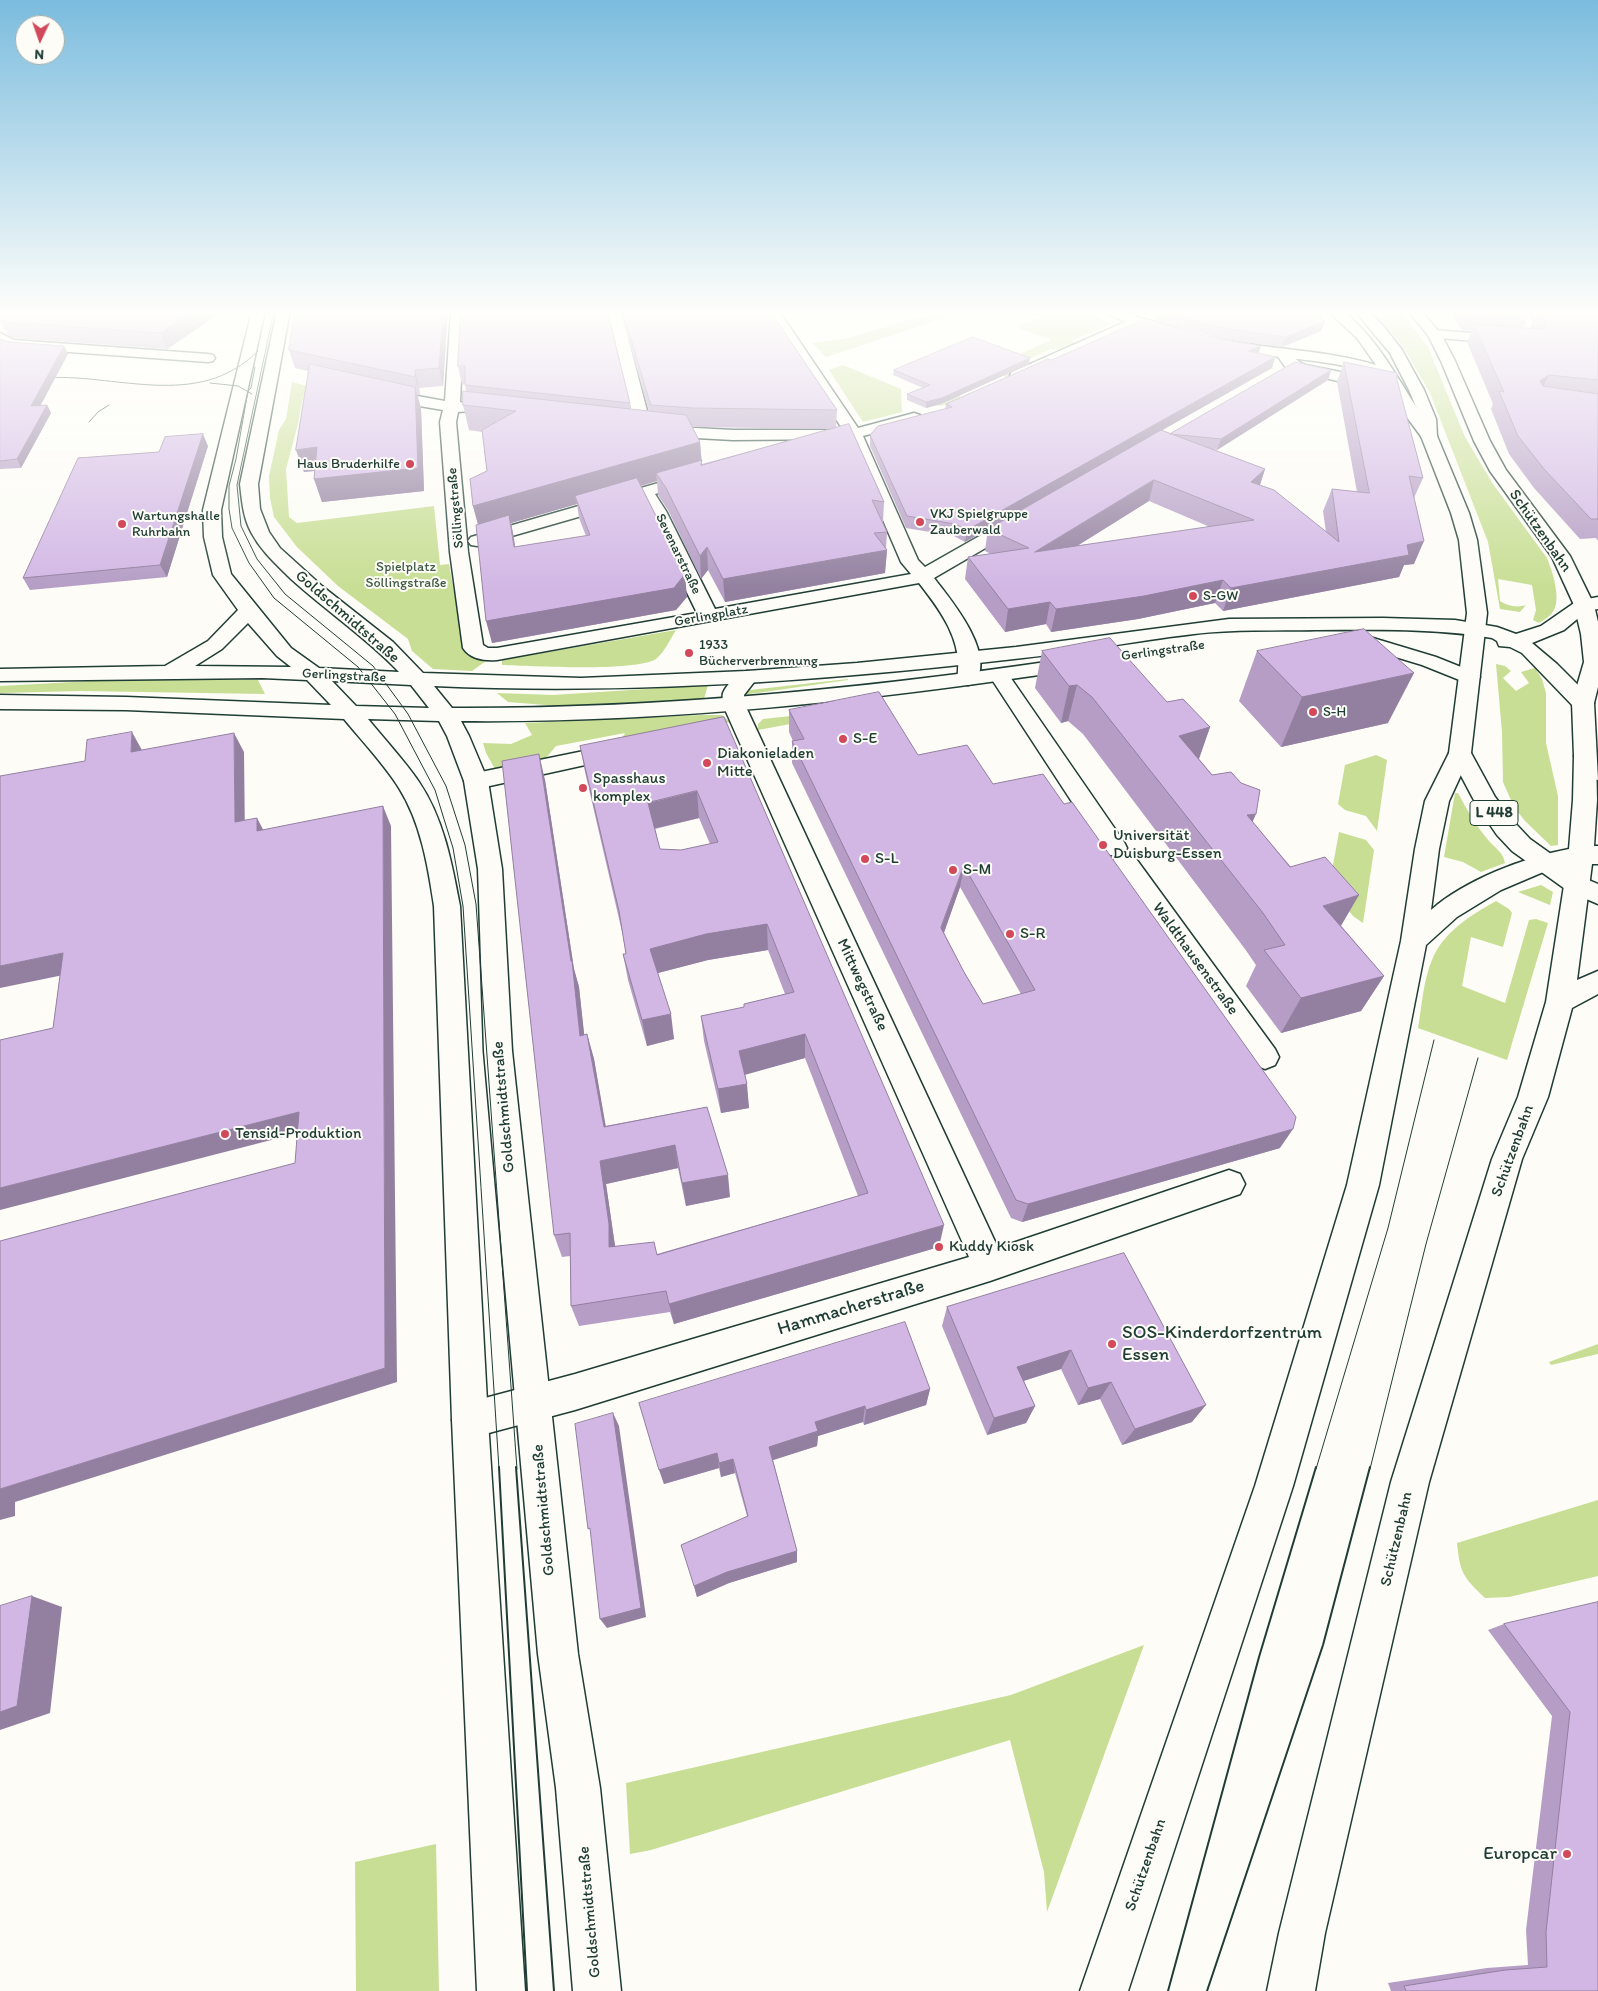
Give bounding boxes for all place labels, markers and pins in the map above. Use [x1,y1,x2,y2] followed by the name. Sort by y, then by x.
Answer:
[297,456,400,472] place label: Haus Bruderhilfe
[404,458,416,470] marker: Haus Bruderhilfe
[930,506,1028,538] place label: VKJ Spielgruppe Zauberwald
[132,508,220,540] place label: Wartungshalle Ruhrbahn
[914,516,926,528] marker: VKJ Spielgruppe Zauberwald
[116,518,128,530] marker: Wartungshalle Ruhrbahn
[1203,588,1238,604] place label: S-GW
[1187,590,1199,602] marker: S-GW
[699,637,818,670] place label: 1933 Bücherverbrennung
[683,647,695,659] marker: 1933 Bücherverbrennung
[1323,704,1346,720] place label: S-H
[1307,706,1319,718] marker: S-H
[853,729,877,749] place label: S-E
[837,733,849,745] marker: S-E
[717,744,814,782] place label: Diakonieladen Mitte
[701,757,713,769] marker: Diakonieladen Mitte
[593,769,666,807] place label: Spasshaus komplex
[577,782,589,794] marker: Spasshaus komplex
[1113,826,1222,864] place label: Universität Duisburg-Essen
[1097,839,1109,851] marker: Universität Duisburg-Essen
[875,849,898,869] place label: S-L
[859,853,871,865] marker: S-L
[963,860,991,880] place label: S-M
[947,864,959,876] marker: S-M
[1020,924,1045,944] place label: S-R
[1004,928,1016,940] marker: S-R
[235,1124,361,1144] place label: Tensid-Produktion
[219,1128,231,1140] marker: Tensid-Produktion
[949,1237,1034,1257] place label: Kuddy Kiosk
[933,1241,945,1253] marker: Kuddy Kiosk
[1122,1322,1322,1366] place label: SOS-Kinderdorfzentrum Essen
[1106,1338,1118,1350] marker: SOS-Kinderdorfzentrum Essen
[1483,1843,1557,1865] place label: Europcar
[1561,1848,1573,1860] marker: Europcar

